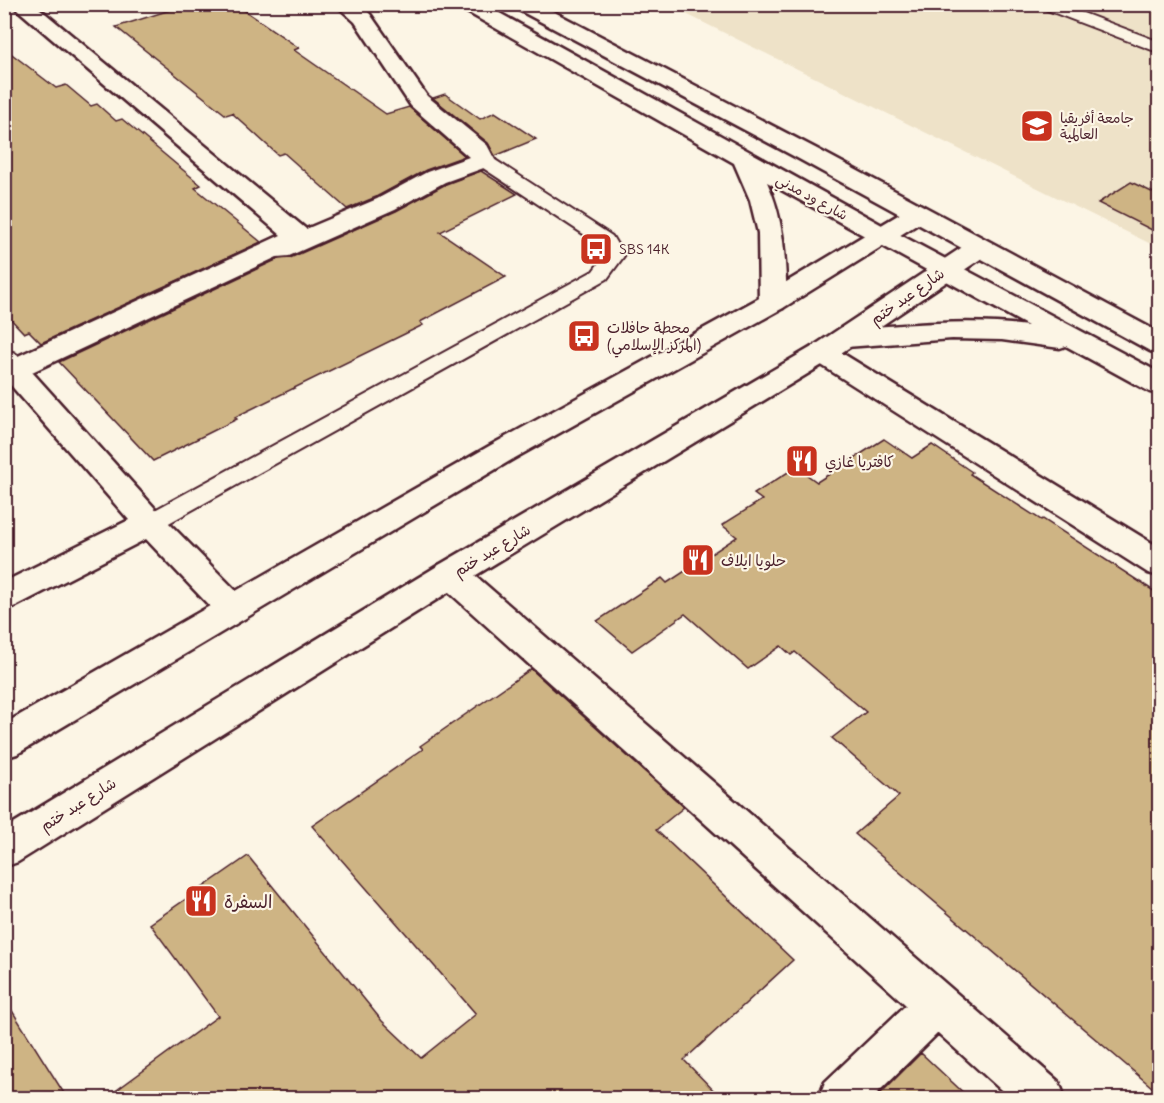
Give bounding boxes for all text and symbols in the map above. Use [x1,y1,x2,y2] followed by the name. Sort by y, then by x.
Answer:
[1019,108,1055,144] school or university icon: جامعة أفريقيا العالمية
[1060,109,1134,143] place label: جامعة أفريقيا العالمية
[771,170,851,228] street label: شارع ود مدني
[578,231,614,267] bus stop icon: SBS 14K
[619,240,670,258] place label: SBS 14K
[866,264,949,331] street label: شارع عبد ختم
[566,318,602,354] bus stop icon: محطة حافلات (المركز الإسلامي)
[607,318,701,358] place label: محطة حافلات (المركز الإسلامي)
[784,443,820,479] restaurant icon: كافتريا غازي
[825,452,894,473] place label: كافتريا غازي
[450,520,535,583] street label: شارع عبد ختم
[680,542,716,578] restaurant icon: حلويا ايلاف
[721,551,786,571] place label: حلويا ايلاف
[36,773,121,837] street label: شارع عبد ختم
[183,883,219,919] restaurant icon: السفرة
[224,890,272,913] place label: السفرة

